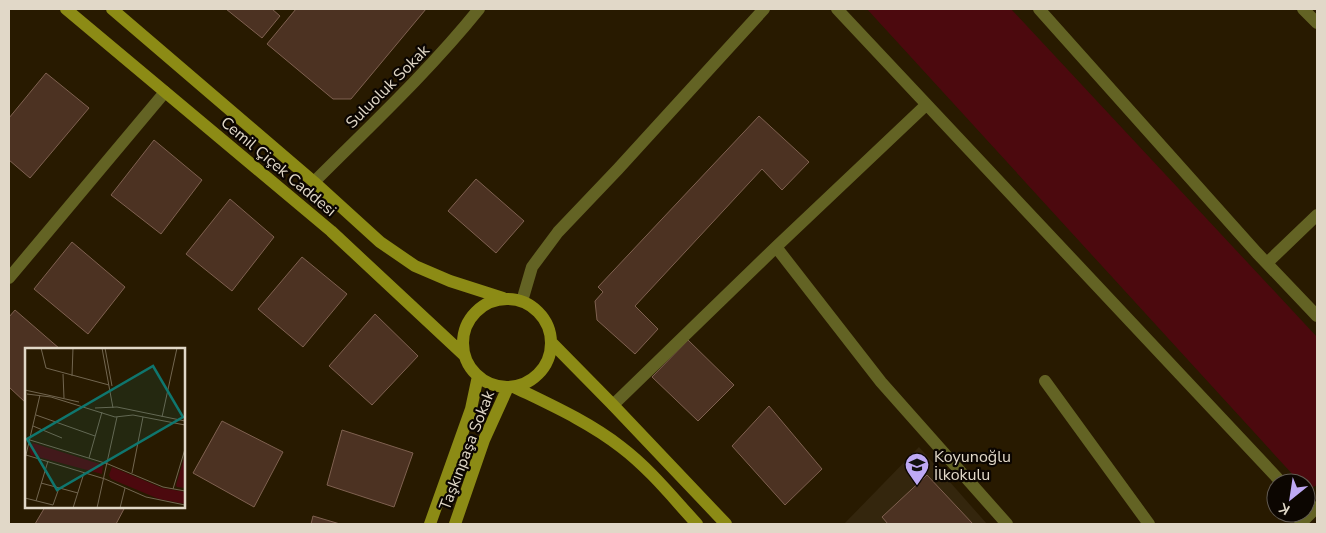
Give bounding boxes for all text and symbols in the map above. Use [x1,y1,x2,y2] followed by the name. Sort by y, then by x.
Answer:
[341,39,435,134] street label: Suluoluk Sokak
[216,112,341,222] street label: Cemil Çiçek Caddesi
[25,348,185,508] inset map
[434,386,500,513] street label: Taşkınpaşa Sokak
[934,446,1011,486] place label: Koyunoğlu İlkokulu
[904,452,930,486] school or university icon: Koyunoğlu İlkokulu
[1266,473,1316,523] north arrow
[1275,498,1294,519] text: K

